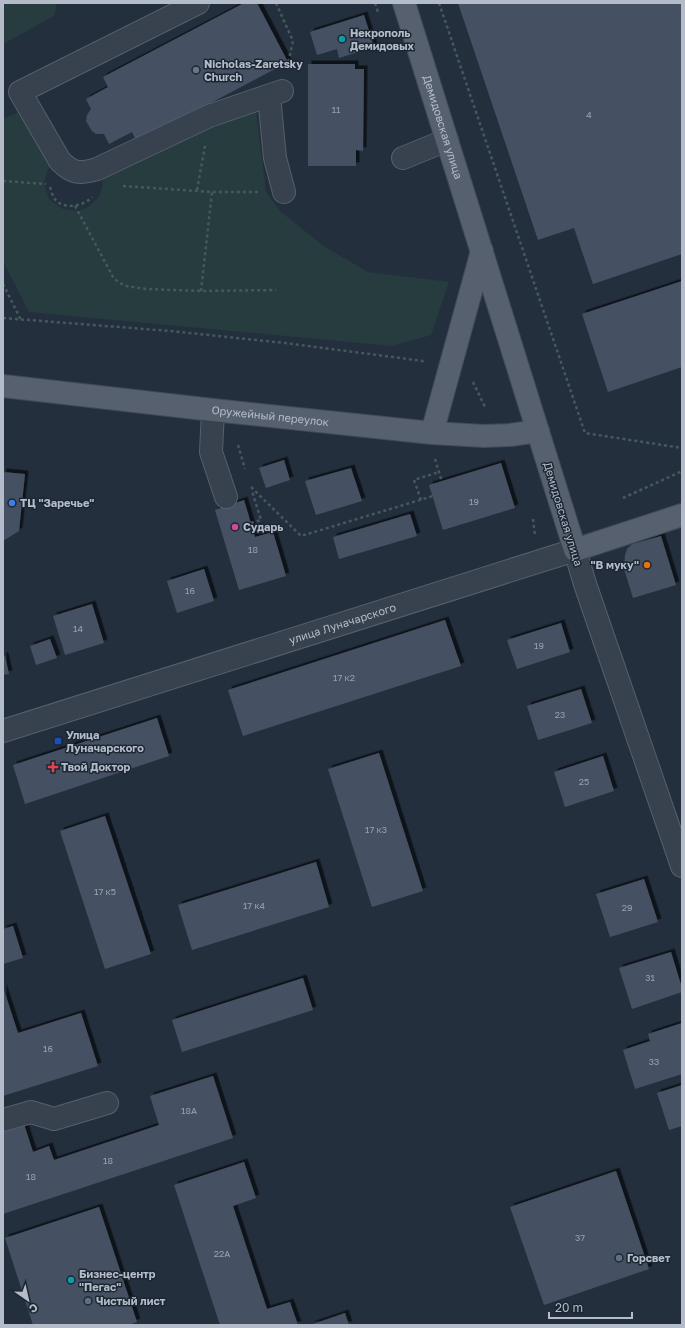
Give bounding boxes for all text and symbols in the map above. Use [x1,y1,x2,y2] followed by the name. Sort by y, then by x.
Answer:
[350,26,415,52] place label: Некрополь Демидовых
[337,34,347,44] marker: Некрополь Демидовых
[204,57,303,83] place label: Nicholas-Zaretsky Church
[191,65,201,75] marker: Nicholas-Zaretsky Church
[421,73,466,180] street label: Демидовская улица
[332,104,341,115] house number: 11
[586,109,592,120] house number: 4
[211,403,330,428] street label: Оружейный переулок
[541,460,585,567] street label: Демидовская улица
[20,496,94,509] place label: ТЦ "Заречье"
[469,496,479,507] house number: 19
[7,498,17,508] marker: ТЦ "Заречье"
[243,520,283,533] place label: Сударь
[230,522,240,532] marker: Сударь
[248,544,258,555] house number: 18
[590,558,639,571] place label: "В муку"
[642,560,652,570] marker: "В муку"
[185,585,195,596] house number: 16
[287,600,398,646] street label: улица Луначарского
[73,623,83,634] house number: 14
[534,640,544,651] house number: 19
[333,672,355,683] house number: 17 к2
[555,709,565,720] house number: 23
[66,728,144,754] place label: Улица Луначарского
[53,736,63,746] marker: Улица Луначарского
[61,760,131,773] place label: Твой Доктор
[48,762,58,772] marker: Твой Доктор
[579,776,589,787] house number: 25
[365,824,387,835] house number: 17 к3
[94,886,116,897] house number: 17 к5
[243,900,266,911] house number: 17 к4
[622,902,632,913] house number: 29
[645,972,655,983] house number: 31
[43,1043,53,1054] house number: 16
[649,1056,659,1067] house number: 33
[181,1105,197,1116] house number: 18А
[103,1155,113,1166] house number: 18
[26,1171,36,1182] house number: 18
[575,1232,585,1243] house number: 37
[214,1248,230,1259] house number: 22А
[627,1251,671,1264] place label: Горсвет
[614,1253,624,1263] marker: Горсвет
[79,1267,156,1293] place label: Бизнес-центр "Пегас"
[66,1275,76,1285] marker: Бизнес-центр "Пегас"
[8,1280,48,1320] north arrow
[96,1294,166,1307] place label: Чистый лист
[549,1294,632,1320] scale bar
[83,1296,93,1306] marker: Чистый лист
[555,1300,583,1315] text: 20 m
[27,1301,41,1316] text: С

